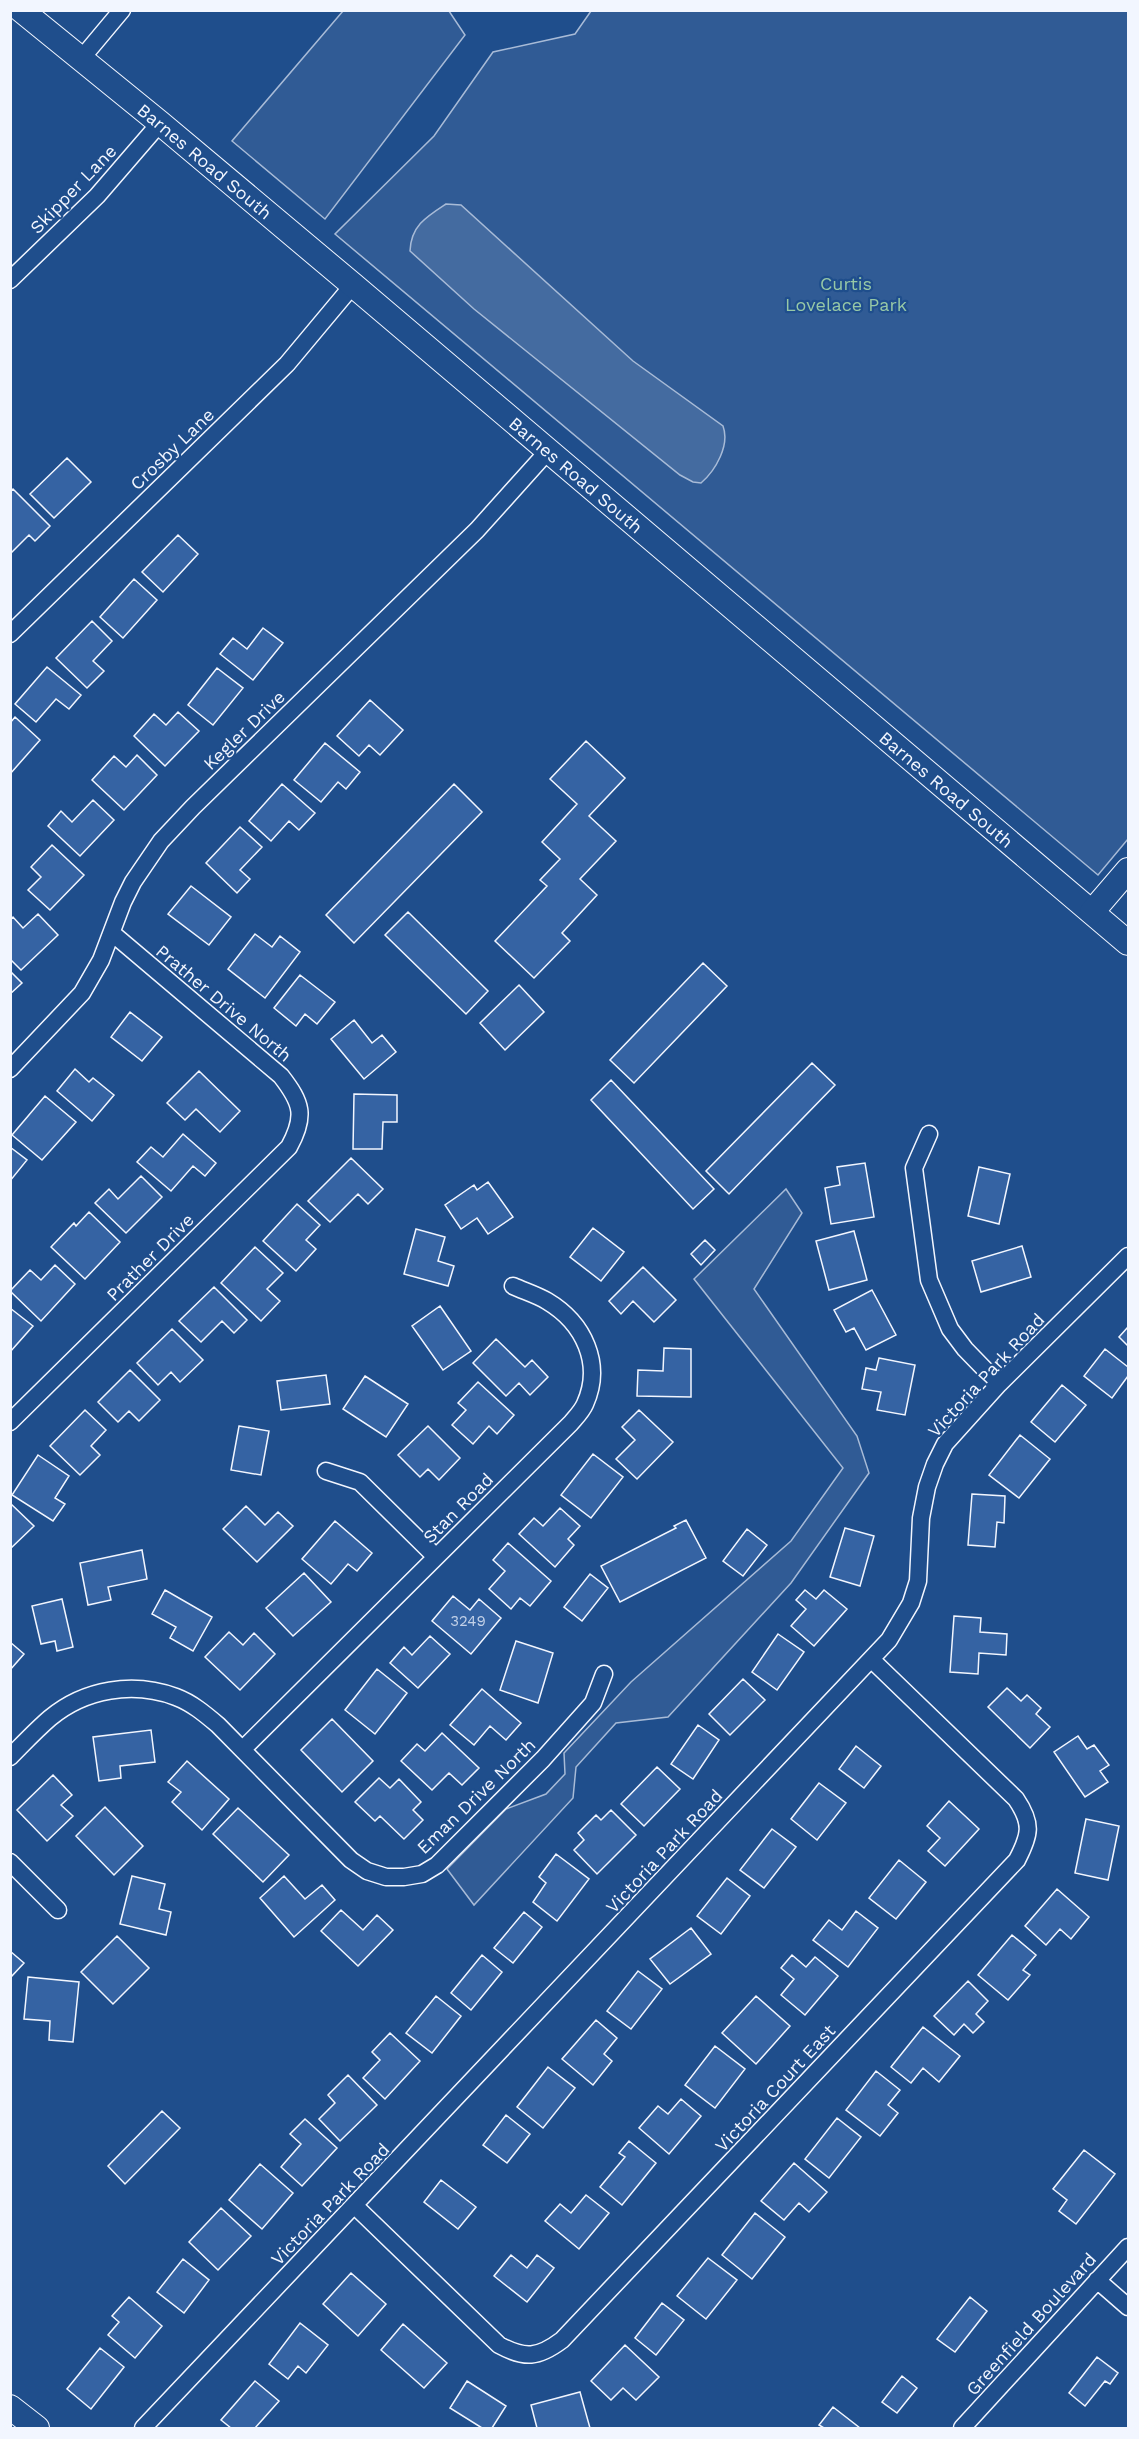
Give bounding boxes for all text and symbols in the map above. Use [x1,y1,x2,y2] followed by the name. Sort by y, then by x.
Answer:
[134,99,276,223] street label: Barnes Road South
[25,140,121,238] street label: Skipper Lane
[785,273,907,315] park label: Curtis Lovelace Park
[126,404,218,494] street label: Crosby Lane
[505,412,647,537] street label: Barnes Road South
[199,686,289,774] street label: Kegler Drive
[876,726,1018,852] street label: Barnes Road South
[152,940,296,1066] street label: Prather Drive North
[102,1209,198,1305] street label: Prather Drive
[923,1309,1049,1441] street label: Victoria Park Road
[419,1469,497,1547] street label: Stan Road
[450,1612,486,1630] house number: 3249
[412,1734,540,1858] street label: Eman Drive North
[601,1785,727,1917] street label: Victoria Park Road
[711,2020,840,2156] street label: Victoria Court East
[266,2139,394,2269] street label: Victoria Park Road
[962,2249,1100,2399] street label: Greenfield Boulevard

